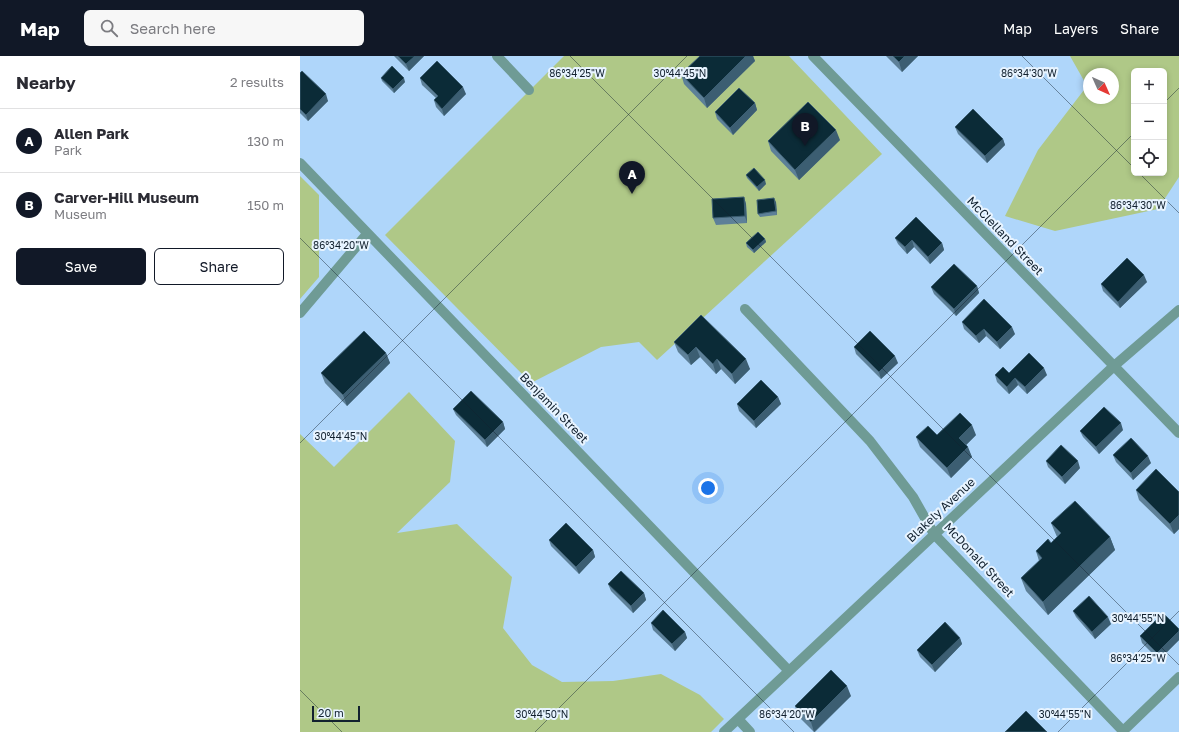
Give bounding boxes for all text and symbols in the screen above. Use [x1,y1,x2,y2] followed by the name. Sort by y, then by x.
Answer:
[84,10,364,46] search box
[20,17,60,40] text: Map
[98,17,120,39] icon: search
[130,19,216,37] text: Search here
[1003,20,1032,37] text: Map
[1054,20,1098,37] text: Layers
[1120,20,1159,37] text: Share
[549,67,605,79] text: 86°34'25"W
[654,67,706,79] text: 30°44'45"N
[1001,67,1057,79] text: 86°34'30"W
[1083,68,1119,104] north arrow
[1131,68,1167,176] map controls
[1131,68,1167,104] button: +
[16,72,76,93] text: Nearby
[230,74,284,90] text: 2 results
[1131,104,1167,140] button: −
[792,113,818,146] pin: B
[54,124,129,142] text: Allen Park
[24,133,34,149] text: A
[247,133,284,149] text: 130 m
[1131,140,1167,176] button: locate
[54,142,82,158] text: Park
[619,161,645,194] pin: A
[54,188,199,206] text: Carver-Hill Museum
[964,193,1047,278] street label: McClelland Street
[24,197,34,213] text: B
[247,197,284,213] text: 150 m
[1110,199,1166,211] text: 86°34'30"W
[54,206,107,222] text: Museum
[313,239,369,251] text: 86°34'20"W
[16,248,146,285] button: Save
[154,248,284,285] button: Share
[517,369,592,446] street label: Benjamin Street
[315,430,367,442] text: 30°44'45"N
[903,474,978,545] street label: Blakely Avenue
[698,478,718,498] your location
[941,519,1018,600] street label: McDonald Street
[1112,612,1164,624] text: 30°44'55"N
[1110,652,1166,664] text: 86°34'25"W
[312,704,360,723] scale bar
[318,706,344,719] text: 20 m
[516,708,568,720] text: 30°44'50"N
[759,708,815,720] text: 86°34'20"W
[1039,708,1091,720] text: 30°44'55"N

